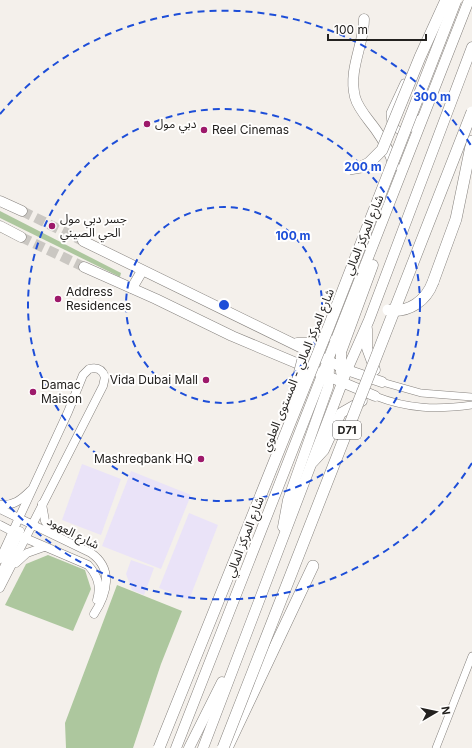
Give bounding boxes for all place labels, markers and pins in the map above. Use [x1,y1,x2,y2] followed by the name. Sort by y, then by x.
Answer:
[155,116,197,134] place label: دبي مول
[142,119,152,129] marker: دبي مول
[212,122,289,137] place label: Reel Cinemas
[199,125,209,135] marker: Reel Cinemas
[60,211,127,243] place label: جسر دبي مول الحي الصيني
[47,221,57,231] marker: جسر دبي مول الحي الصيني
[66,284,131,313] place label: Address Residences
[53,294,63,304] marker: Address Residences
[217,298,231,312] centre of rings
[110,372,198,387] place label: Vida Dubai Mall
[201,375,211,385] marker: Vida Dubai Mall
[41,377,82,406] place label: Damac Maison
[28,387,38,397] marker: Damac Maison
[94,451,193,466] place label: Mashreqbank HQ
[196,454,206,464] marker: Mashreqbank HQ

